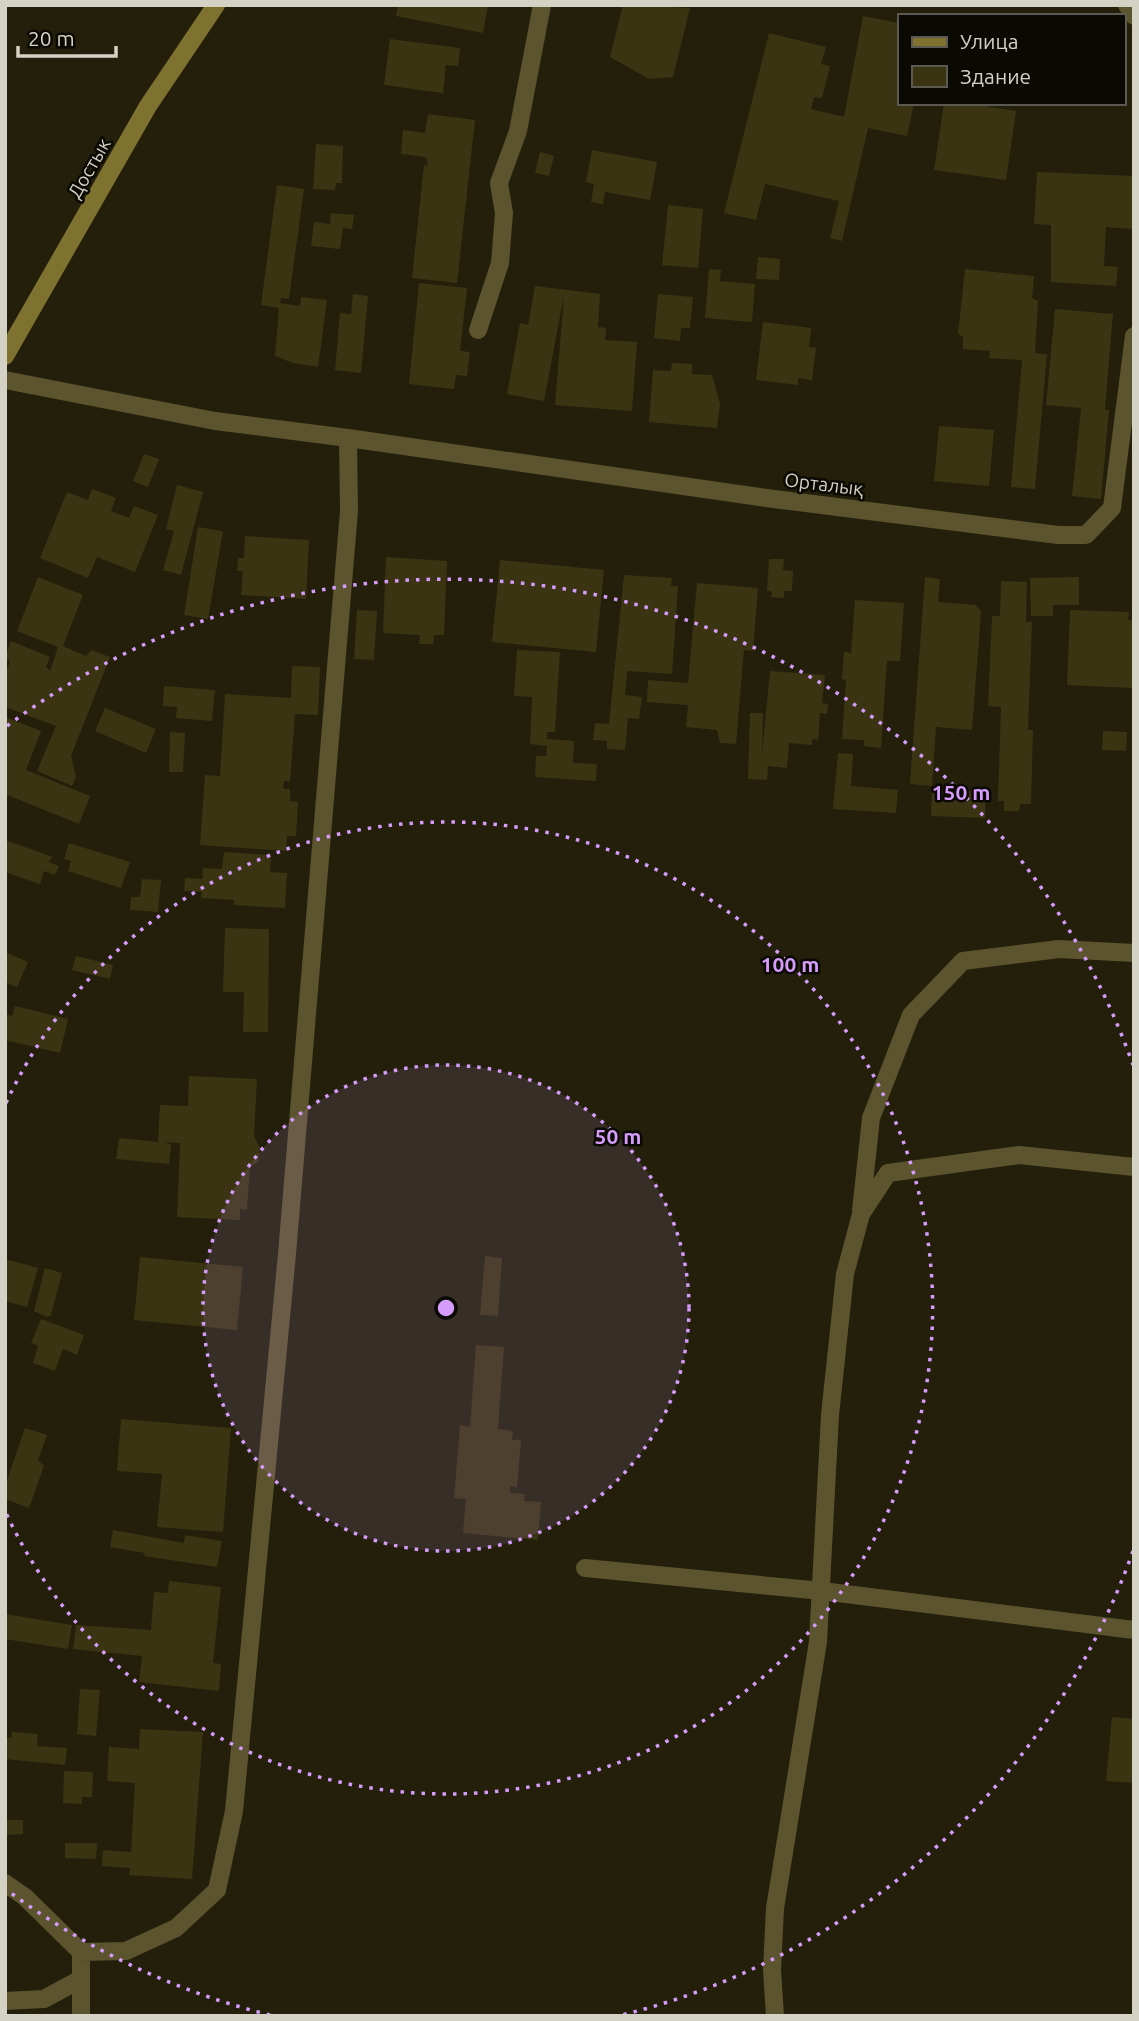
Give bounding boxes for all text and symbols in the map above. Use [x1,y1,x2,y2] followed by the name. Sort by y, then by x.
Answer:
[18,14,116,58] scale bar
[898,14,1125,105] legend
[28,26,75,50] text: 20 m
[960,29,1018,53] text: Улица
[960,64,1031,88] text: Здание
[63,134,115,202] street label: Достык
[783,468,866,500] street label: Орталық
[932,780,990,804] text: 150 m
[761,952,819,976] text: 100 m
[595,1124,641,1148] text: 50 m
[434,1296,458,1320] centre of rings

